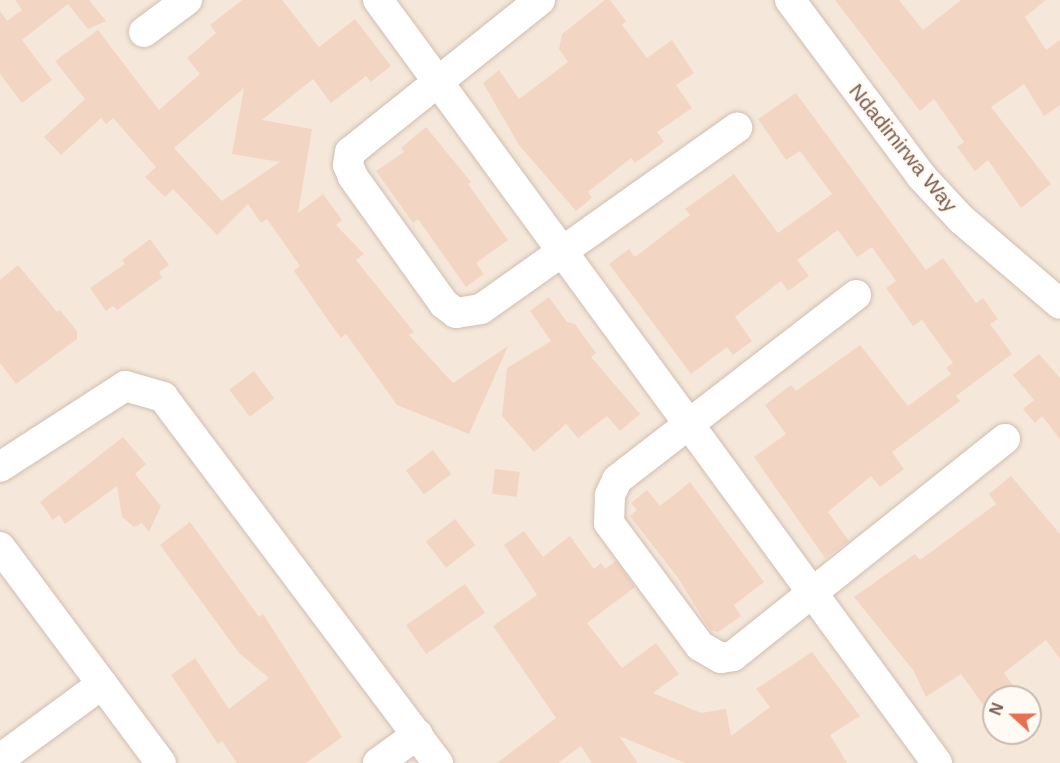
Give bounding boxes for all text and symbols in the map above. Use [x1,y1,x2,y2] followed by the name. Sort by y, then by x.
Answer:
[844,79,962,217] street label: Ndadimirwa Way
[982,685,1042,745] north arrow
[987,701,1007,718] text: N

